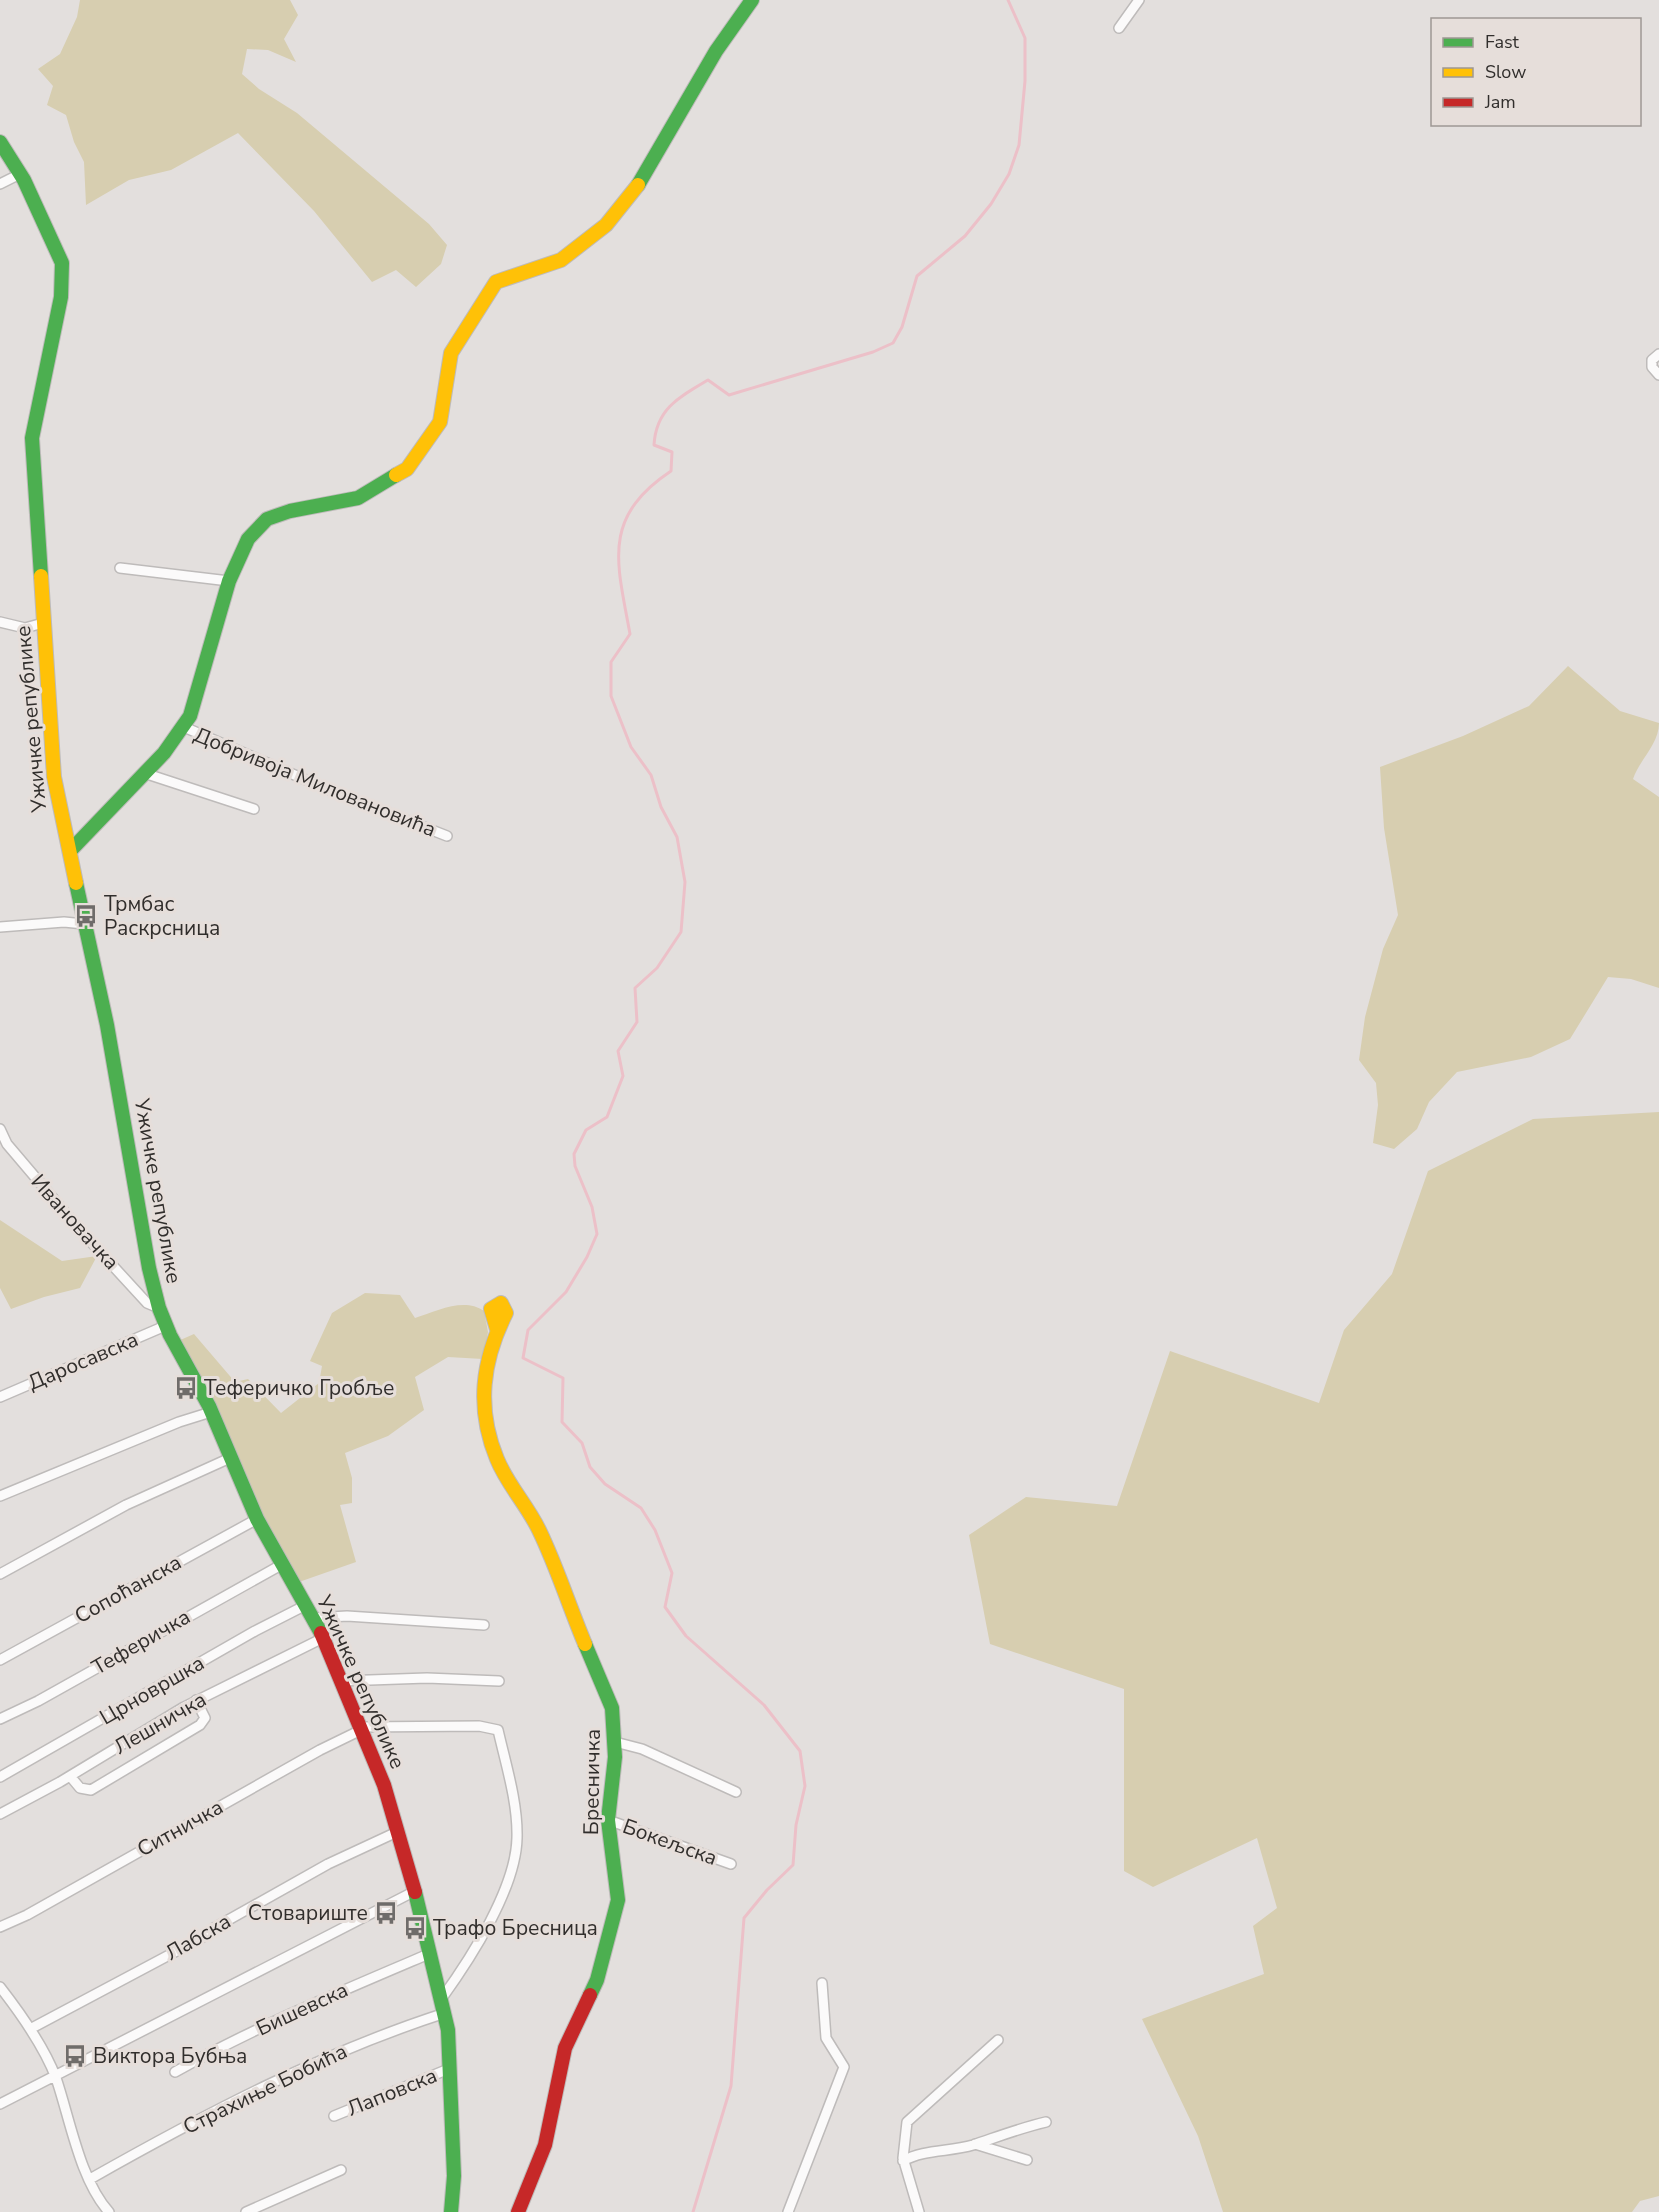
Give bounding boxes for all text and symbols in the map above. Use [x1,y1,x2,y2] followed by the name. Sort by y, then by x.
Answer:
[1431,18,1641,126] legend
[1485,30,1520,54] text: Fast
[1485,60,1526,84] text: Slow
[1484,90,1516,114] text: Jam
[9,625,53,814] street label: Ужичке републике
[190,721,440,843] street label: Добривоја Миловановића
[104,890,220,942] place label: Трмбас Раскрсница
[73,903,99,929] bus stop icon: Трмбас Раскрсница
[128,1095,188,1286] street label: Ужичке републике
[25,1168,125,1276] street label: Ивановачка
[24,1325,142,1397] street label: Даросавска
[204,1374,394,1402] place label: Теферичко Гробље
[173,1375,199,1401] bus stop icon: Теферичко Гробље
[70,1548,186,1630] street label: Сопоћанска
[310,1590,412,1773] street label: Ужичке републике
[87,1603,195,1681] street label: Теферичка
[95,1649,209,1731] street label: Црновршка
[109,1685,211,1761] street label: Лешничка
[577,1729,607,1835] street label: Бресничка
[132,1793,228,1863] street label: Ситничка
[619,1812,721,1872] street label: Бокељска
[248,1899,368,1927] place label: Стовариште
[373,1900,399,1926] bus stop icon: Стовариште
[160,1907,236,1967] street label: Лабска
[433,1914,598,1942] place label: Трафо Бресница
[402,1915,428,1941] bus stop icon: Трафо Бресница
[252,1976,352,2042] street label: Бишевска
[178,2037,352,2141] street label: Страхиње Бобића
[93,2042,247,2070] place label: Виктора Бубња
[62,2043,88,2069] bus stop icon: Виктора Бубња
[343,2061,441,2123] street label: Лаповска

